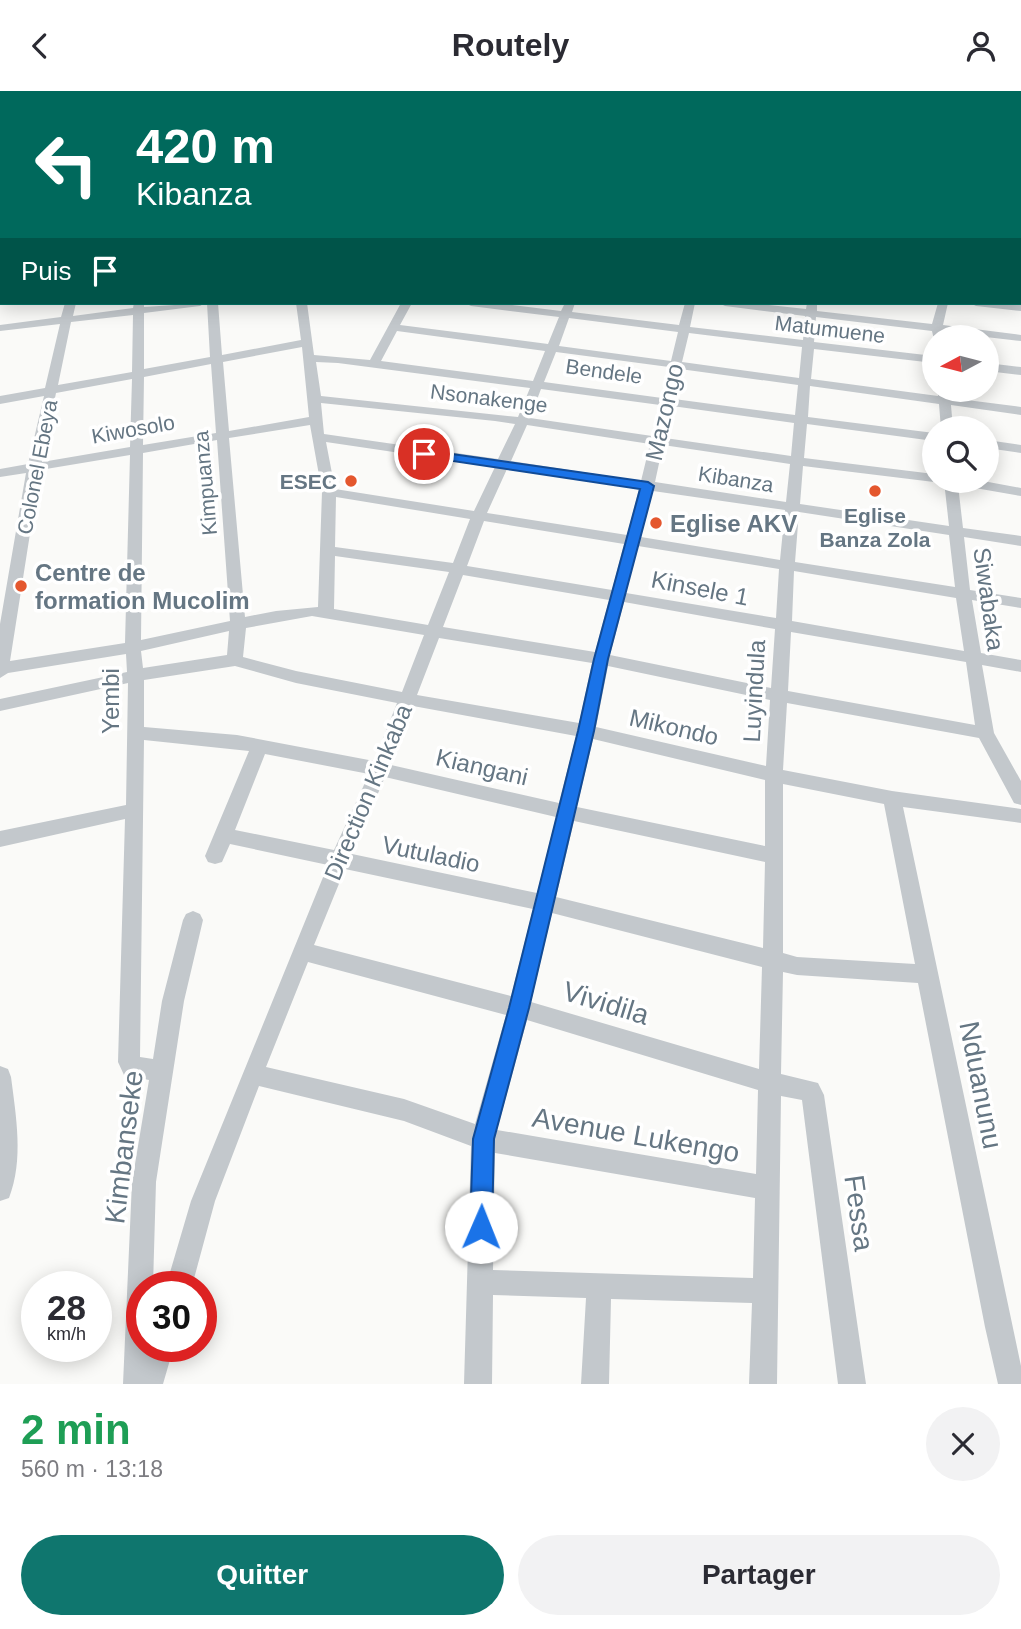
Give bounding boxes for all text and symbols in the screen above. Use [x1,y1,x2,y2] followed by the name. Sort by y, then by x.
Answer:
[21,27,59,65] icon: back
[452,27,569,63] text: Routely
[962,27,1000,65] icon: person
[21,119,112,210] icon: left
[136,119,275,173] text: 420 m
[136,176,252,212] text: Kibanza
[86,252,124,290] icon: arrive
[21,256,72,286] text: Puis
[774,311,886,347] street label: Matumuene
[922,325,999,403] north arrow
[922,325,999,493] map controls
[564,354,644,388] street label: Bendele
[640,361,688,463] street label: Mazongo
[429,379,549,417] street label: Nsonakenge
[13,397,61,536] street label: Colonel Ebeya
[90,410,176,448] street label: Kiwosolo
[922,416,999,493] button: search
[394,424,454,484] pin
[189,429,221,536] street label: Kimpuanza
[405,435,443,473] icon: arrive
[697,462,776,496] street label: Kibanza
[280,470,337,493] place label: ESEC
[343,473,359,489] marker: ESEC
[867,483,883,499] marker: Eglise Banza Zola
[820,504,931,551] place label: Eglise Banza Zola
[670,510,797,537] place label: Eglise AKV
[648,515,664,531] marker: Eglise AKV
[968,546,1010,653] street label: Siwabaka
[35,559,250,614] place label: Centre de formation Mucolim
[649,565,751,611] street label: Kinsele 1
[13,578,29,594] marker: Centre de formation Mucolim
[738,638,770,743] street label: Luyindula
[97,668,124,734] street label: Yembi
[319,700,417,884] street label: Direction Kinkaba
[627,704,721,750] street label: Mikondo
[433,743,531,791] street label: Kiangani
[380,830,482,878] street label: Vutuladio
[559,975,653,1031] street label: Vividila
[953,1019,1009,1151] street label: Nduanunu
[99,1069,149,1225] street label: Kimbanseke
[530,1102,742,1168] street label: Avenue Lukengo
[838,1173,880,1253] street label: Fessa
[444,1190,518,1264] position arrow
[126,1271,217,1362] speed limit sign: 30
[47,1288,86,1327] text: 28
[47,1324,86,1344] text: km/h
[21,1406,131,1453] text: 2 min
[926,1407,1000,1481] button: close
[21,1456,163,1482] text: 560 m · 13:18
[21,1535,504,1615] button: Quitter
[518,1535,1000,1615] button: Partager

